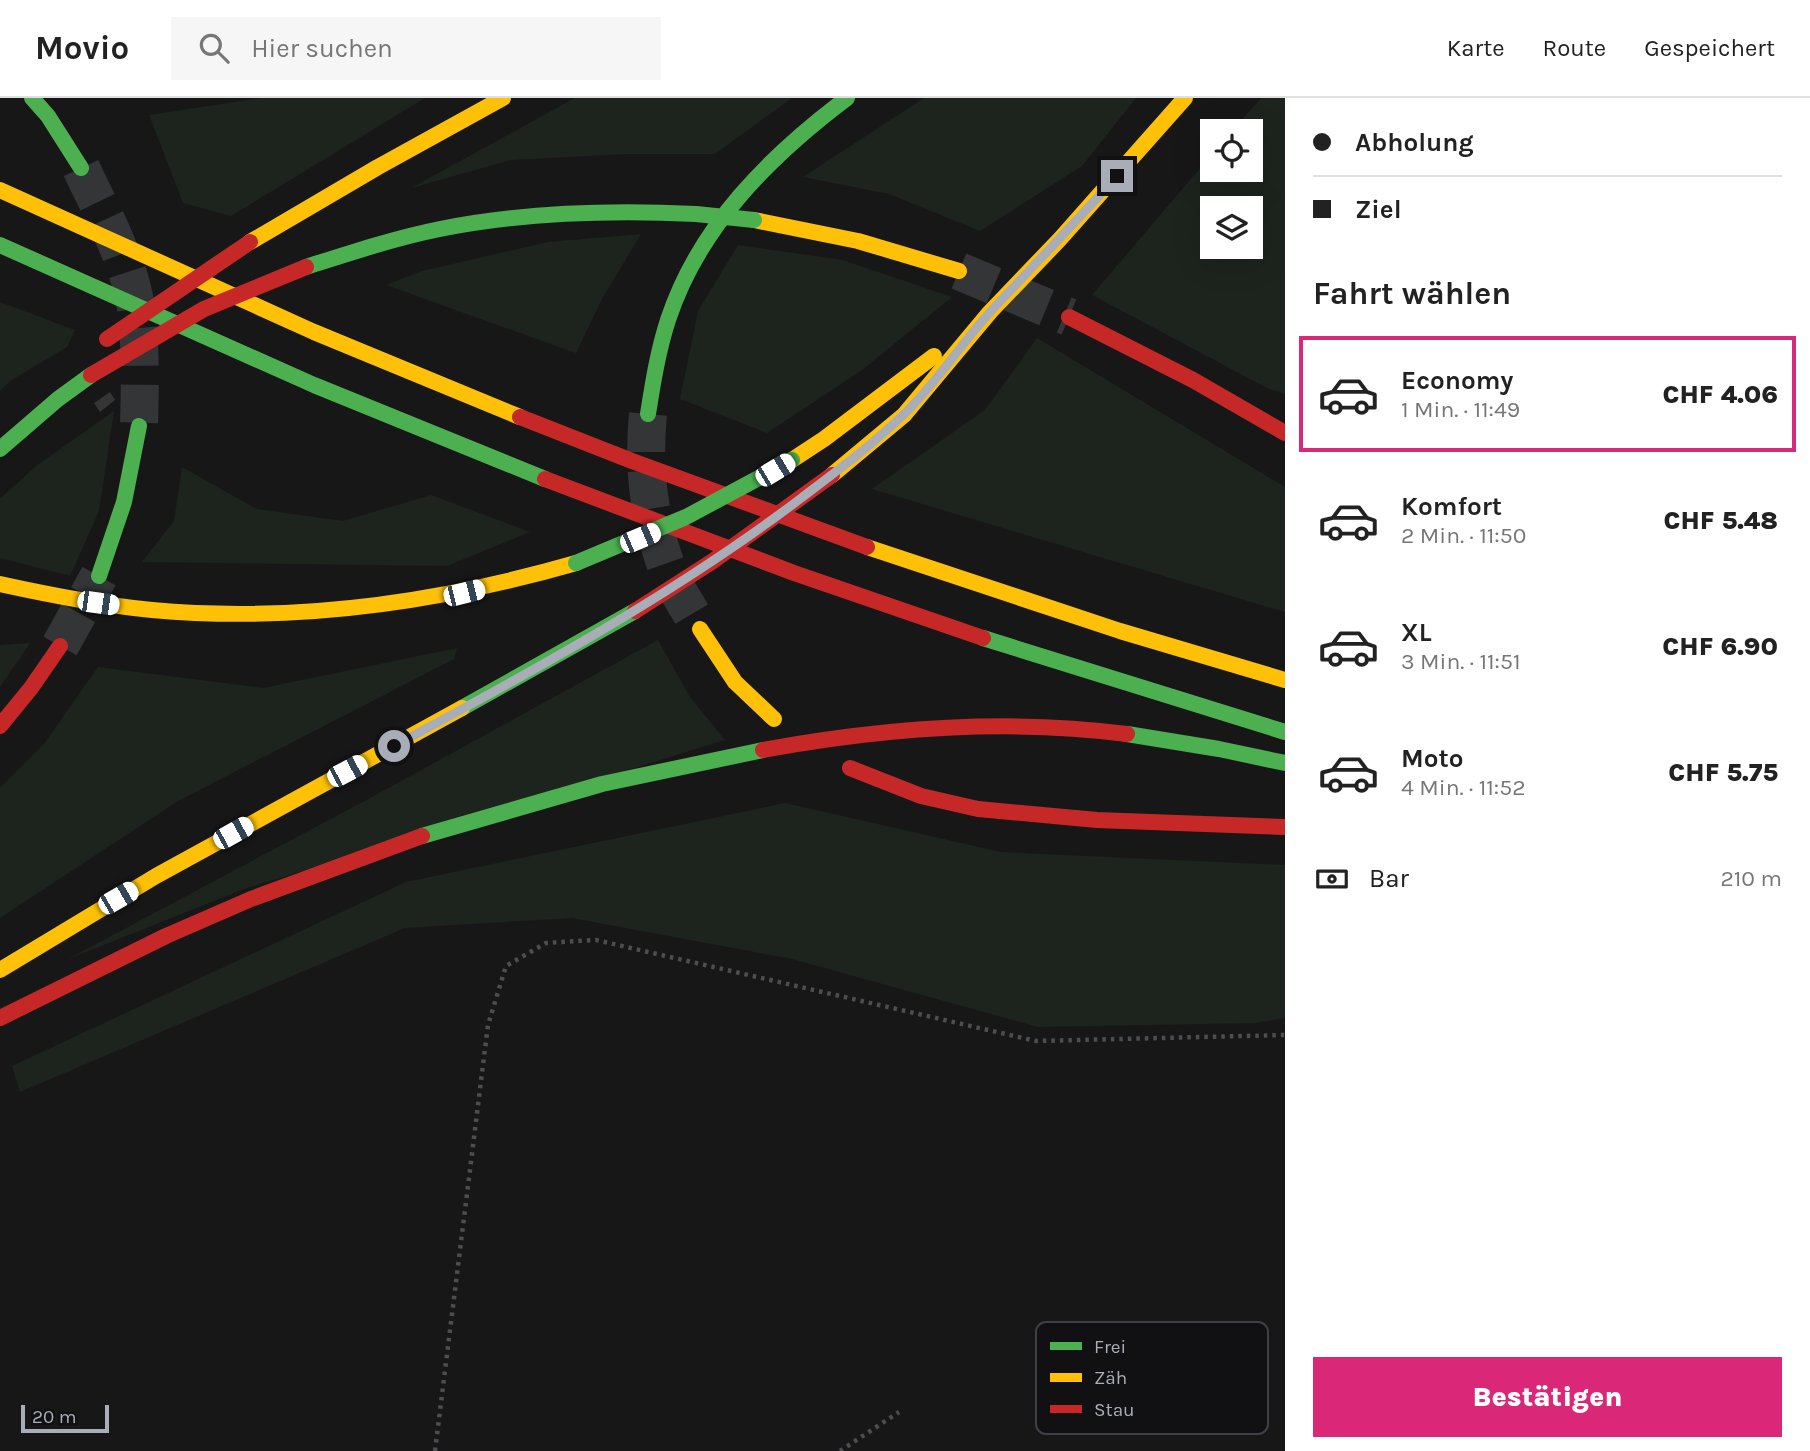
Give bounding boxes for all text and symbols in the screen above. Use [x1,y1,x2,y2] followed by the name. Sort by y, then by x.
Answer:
[171,17,661,80] search box
[35,29,129,67] text: Movio
[195,29,233,67] icon: search
[251,33,393,64] text: Hier suchen
[1447,34,1505,62] text: Karte
[1543,34,1606,62] text: Route
[1644,34,1775,62] text: Gespeichert
[1200,119,1263,259] map controls
[1200,119,1263,182] button: locate
[1355,127,1474,158] text: Abholung
[1101,160,1133,192] route end
[1355,194,1402,225] text: Ziel
[1200,196,1263,259] button: layers
[1313,275,1511,312] text: Fahrt wählen
[1317,363,1380,426] icon: car
[1401,365,1513,396] text: Economy
[1662,379,1778,410] text: CHF 4.06
[1401,396,1520,423] text: 1 Min. · 11:49
[752,450,799,490] car
[1317,489,1380,552] icon: car
[1401,491,1502,522] text: Komfort
[1663,505,1778,536] text: CHF 5.48
[617,520,664,556] car
[1401,522,1526,549] text: 2 Min. · 11:50
[442,578,487,608] car
[76,590,121,616] car
[1317,615,1380,678] icon: car
[1401,617,1432,648] text: XL
[1662,631,1778,662] text: CHF 6.90
[1401,648,1520,675] text: 3 Min. · 11:51
[378,730,410,762] route start
[1317,741,1380,804] icon: car
[1401,743,1463,774] text: Moto
[324,752,371,790] car
[1668,757,1778,788] text: CHF 5.75
[1401,774,1525,801] text: 4 Min. · 11:52
[210,814,257,852] car
[1313,860,1351,898] icon: cash
[1369,863,1409,894] text: Bar
[1720,865,1782,892] text: 210 m
[95,878,142,918] car
[1036,1322,1268,1434] legend
[1094,1336,1126,1358] text: Frei
[1313,1357,1782,1437] button: Bestätigen
[1094,1367,1127,1389] text: Zäh
[1094,1399,1135,1421] text: Stau
[21,1402,108,1434] scale bar
[32,1406,77,1428] text: 20 m

